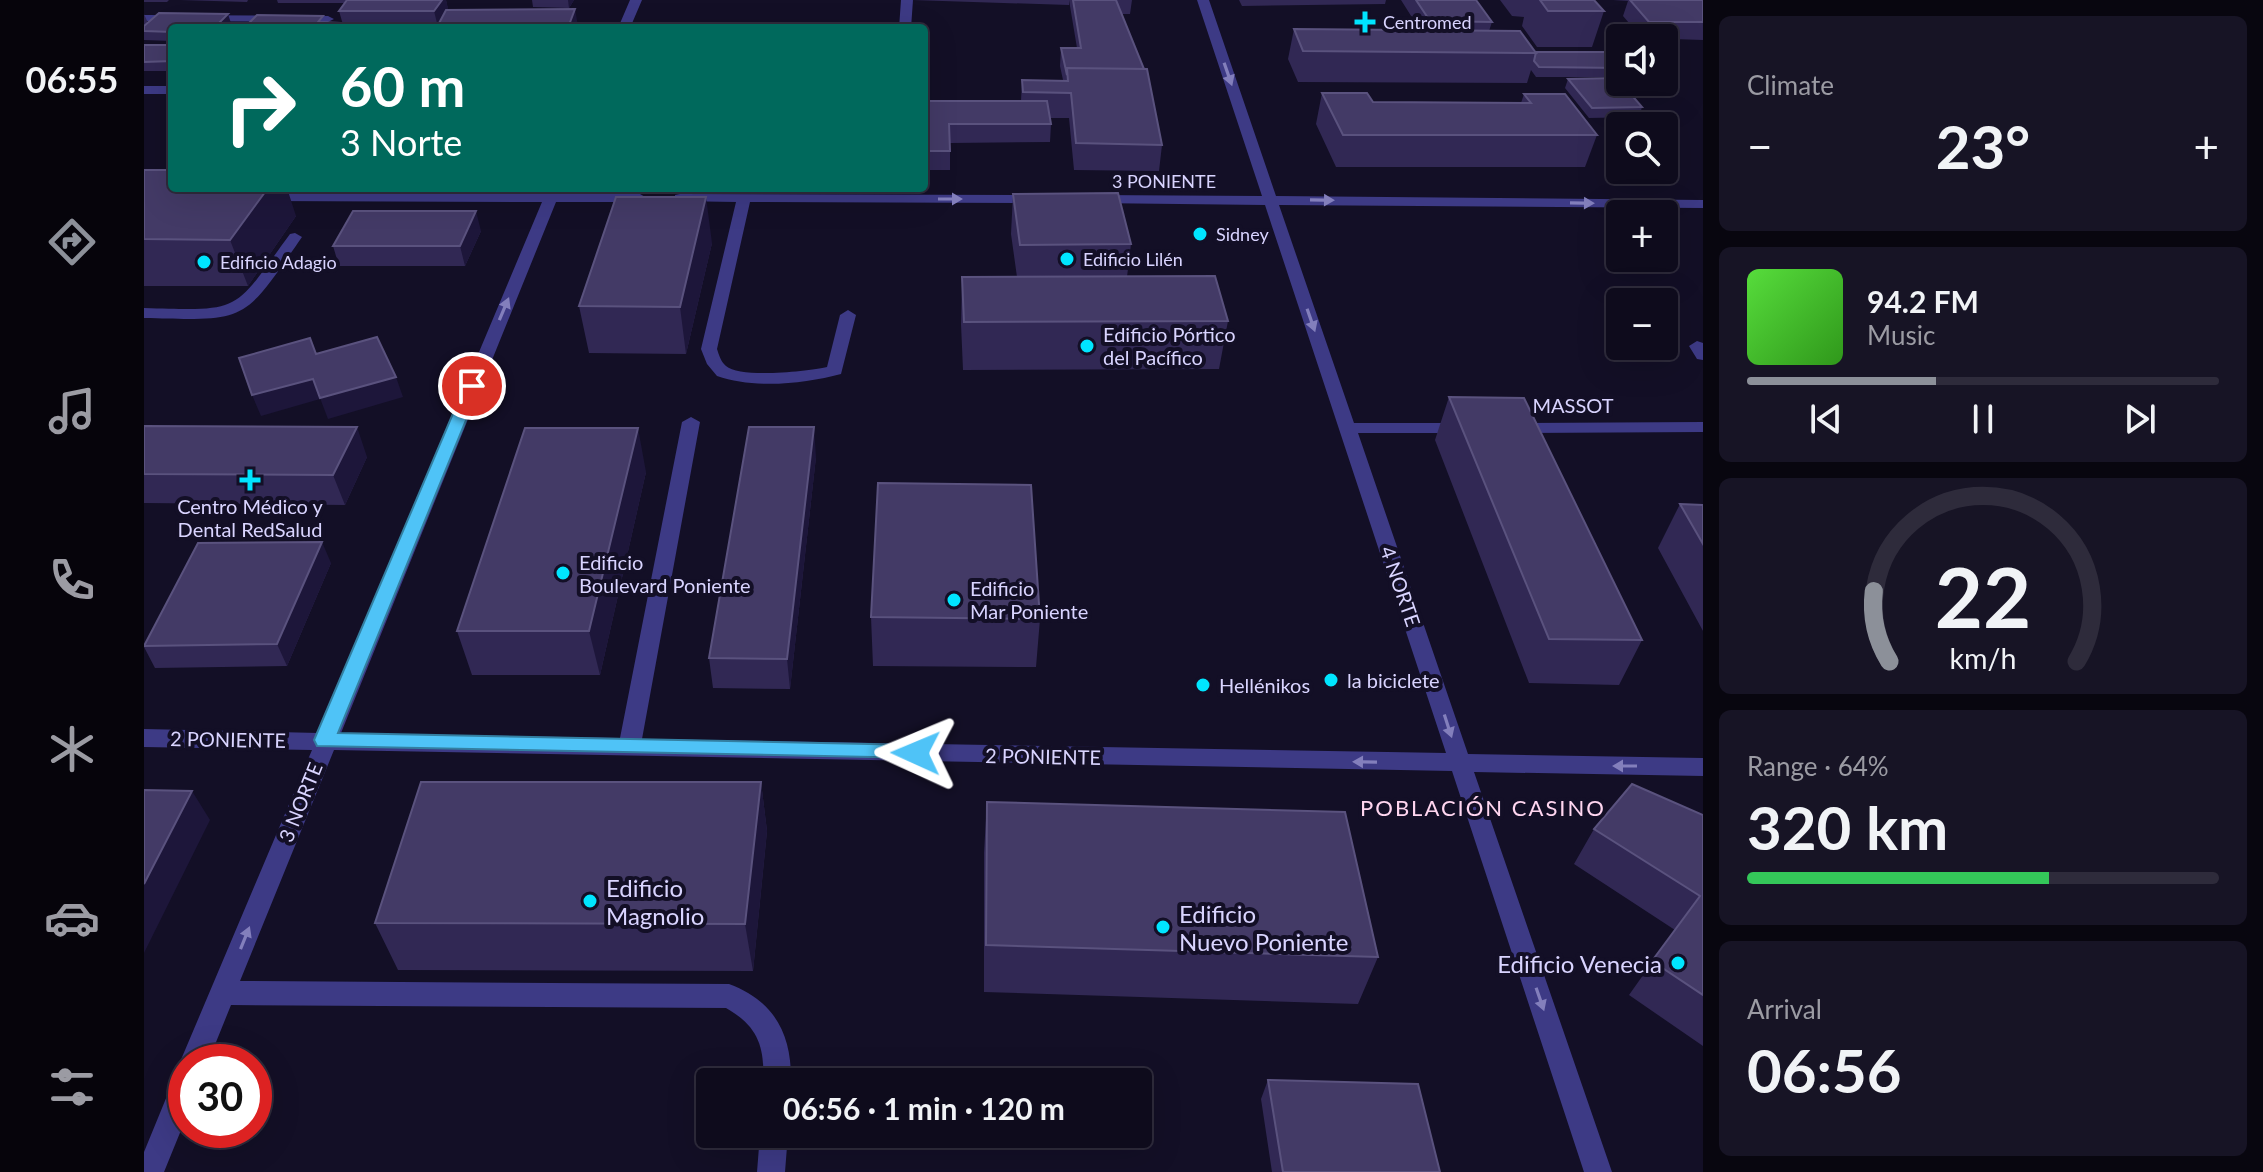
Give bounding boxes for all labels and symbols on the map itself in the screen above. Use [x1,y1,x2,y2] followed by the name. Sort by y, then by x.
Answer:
[1354,11,1376,33] marker: Centromed
[1383,11,1472,33] place label: Centromed
[1223,62,1235,86] one-way arrow
[1112,170,1216,192] street label: 3 PONIENTE
[938,192,963,205] one-way arrow
[1310,194,1335,206] one-way arrow
[1570,197,1595,209] one-way arrow
[1216,223,1269,245] place label: Sidney
[1191,225,1209,243] marker: Sidney
[1083,248,1183,270] place label: Edificio Lilén
[1058,250,1076,268] marker: Edificio Lilén
[220,251,337,273] place label: Edificio Adagio
[195,253,213,271] marker: Edificio Adagio
[497,297,510,321] one-way arrow
[1306,309,1318,333] one-way arrow
[1103,322,1236,369] place label: Edificio Pórtico del Pacífico
[1078,337,1096,355] marker: Edificio Pórtico del Pacífico
[438,352,506,420] pin
[1533,393,1614,417] street label: MASSOT
[239,469,261,491] marker: Centro Médico y Dental RedSalud
[177,494,324,541] place label: Centro Médico y Dental RedSalud
[1376,543,1426,629] street label: 4 NORTE
[579,550,751,597] place label: Edificio Boulevard Poniente
[554,564,572,582] marker: Edificio Boulevard Poniente
[970,576,1088,623] place label: Edificio Mar Poniente
[945,591,963,609] marker: Edificio Mar Poniente
[1347,668,1440,692] place label: la biciclete
[1322,671,1340,689] marker: la biciclete
[1219,673,1310,697] place label: Hellénikos
[1194,676,1212,694] marker: Hellénikos
[874,711,958,795] position arrow
[1442,714,1455,738] one-way arrow
[170,726,286,752] street label: 2 PONIENTE
[985,743,1101,769] street label: 2 PONIENTE
[1352,756,1377,769] one-way arrow
[273,759,327,845] street label: 3 NORTE
[1612,760,1637,772] one-way arrow
[1360,794,1606,821] district label: POBLACIÓN CASINO
[606,873,704,930] place label: Edificio Magnolio
[581,892,599,910] marker: Edificio Magnolio
[1179,899,1348,956] place label: Edificio Nuevo Poniente
[1154,918,1172,936] marker: Edificio Nuevo Poniente
[239,926,252,950] one-way arrow
[1497,949,1662,978] place label: Edificio Venecia
[1669,954,1687,972] marker: Edificio Venecia
[1534,987,1546,1011] one-way arrow
[168,1044,272,1148] speed limit sign: 30

